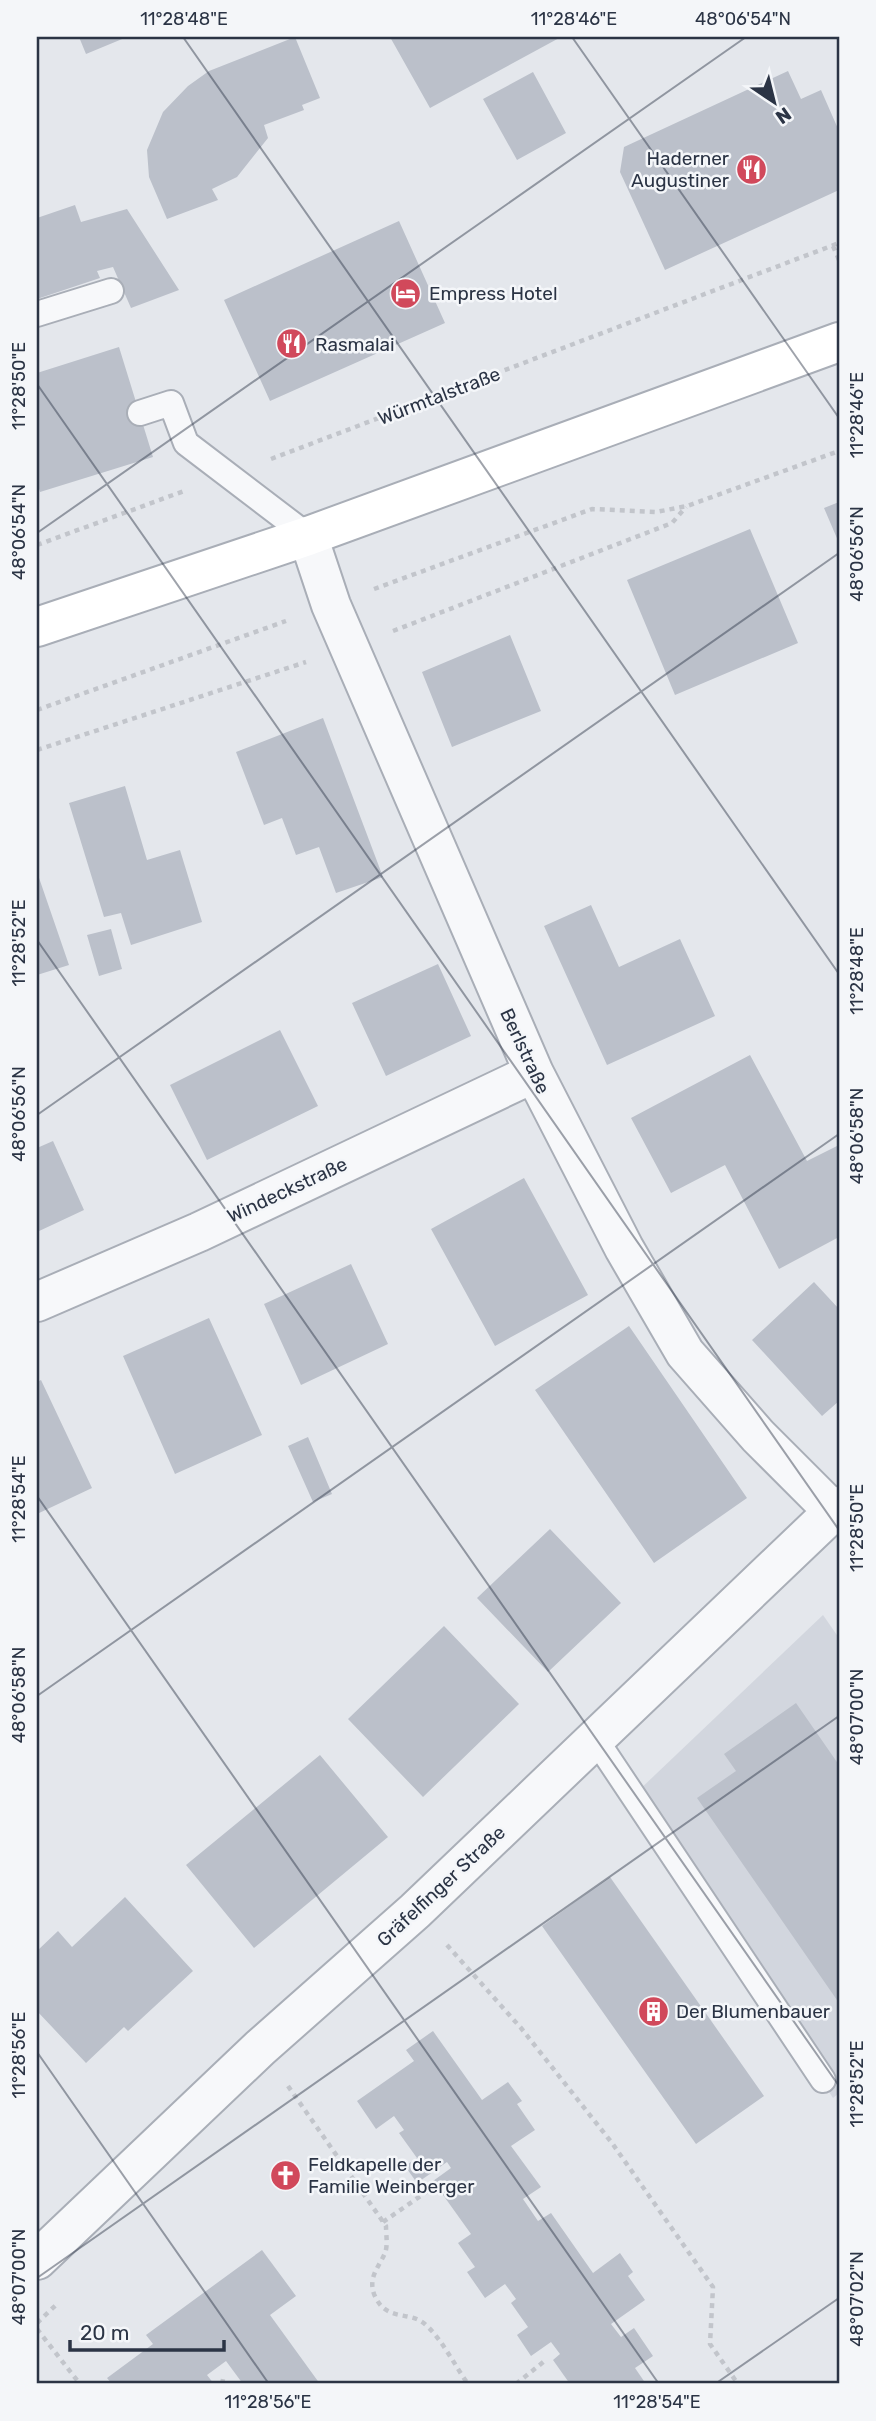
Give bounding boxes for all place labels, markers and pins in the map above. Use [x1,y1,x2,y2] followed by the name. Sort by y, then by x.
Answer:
[631,147,730,192] place label: Haderner Augustiner
[735,152,769,186] restaurant icon: Haderner Augustiner
[389,276,423,310] hotel icon: Empress Hotel
[429,282,558,305] place label: Empress Hotel
[275,327,309,361] restaurant icon: Rasmalai
[315,333,395,356] place label: Rasmalai
[636,1994,670,2028] building icon: Der Blumenbauer
[676,2000,831,2023] place label: Der Blumenbauer
[308,2153,475,2198] place label: Feldkapelle der Familie Weinberger
[268,2158,302,2192] church icon: Feldkapelle der Familie Weinberger

